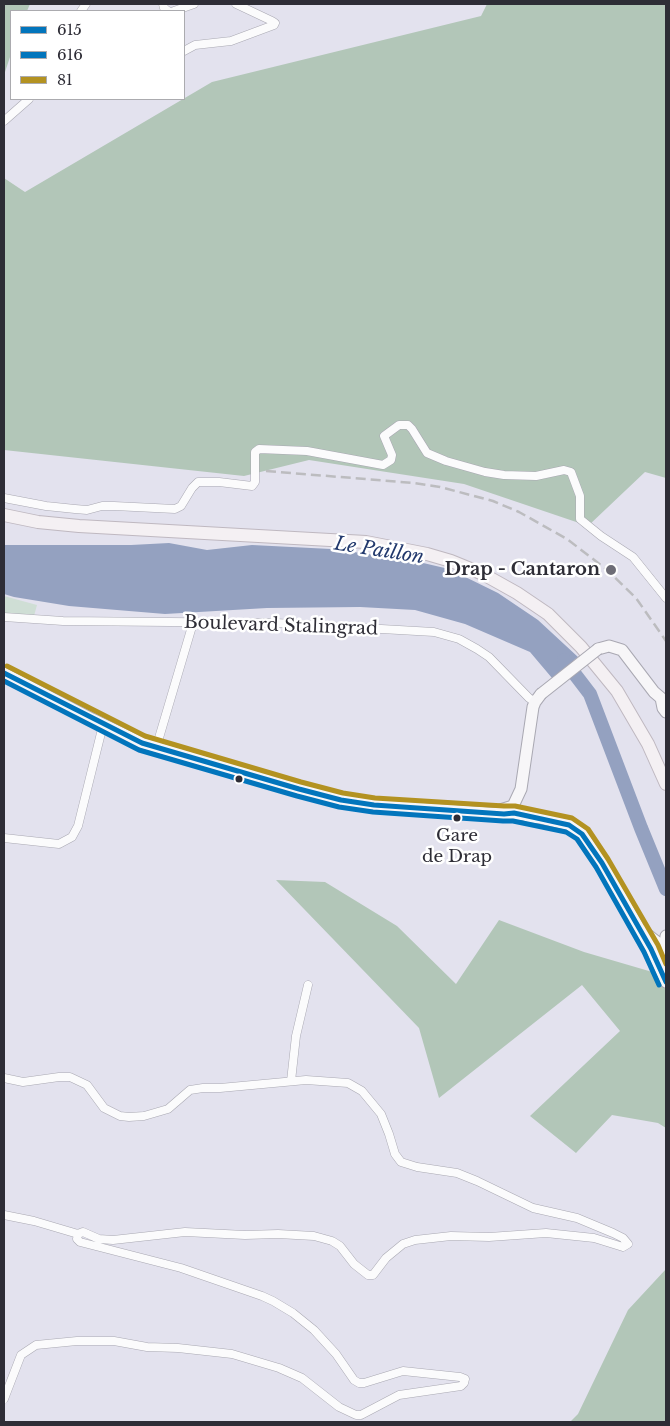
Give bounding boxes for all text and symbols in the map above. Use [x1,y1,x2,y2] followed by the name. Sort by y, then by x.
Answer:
[10,10,185,100] legend
[57,20,82,39] text: 615
[57,45,83,64] text: 616
[57,70,73,89] text: 81
[332,533,426,569] water label: Le Paillon
[445,559,600,581] place label: Drap - Cantaron
[604,563,618,577] marker: Drap - Cantaron
[184,612,378,640] street label: Boulevard Stalingrad
[234,774,244,784] unlabelled marker
[452,813,462,823] marker: Gare de Drap
[422,826,492,866] place label: Gare de Drap

